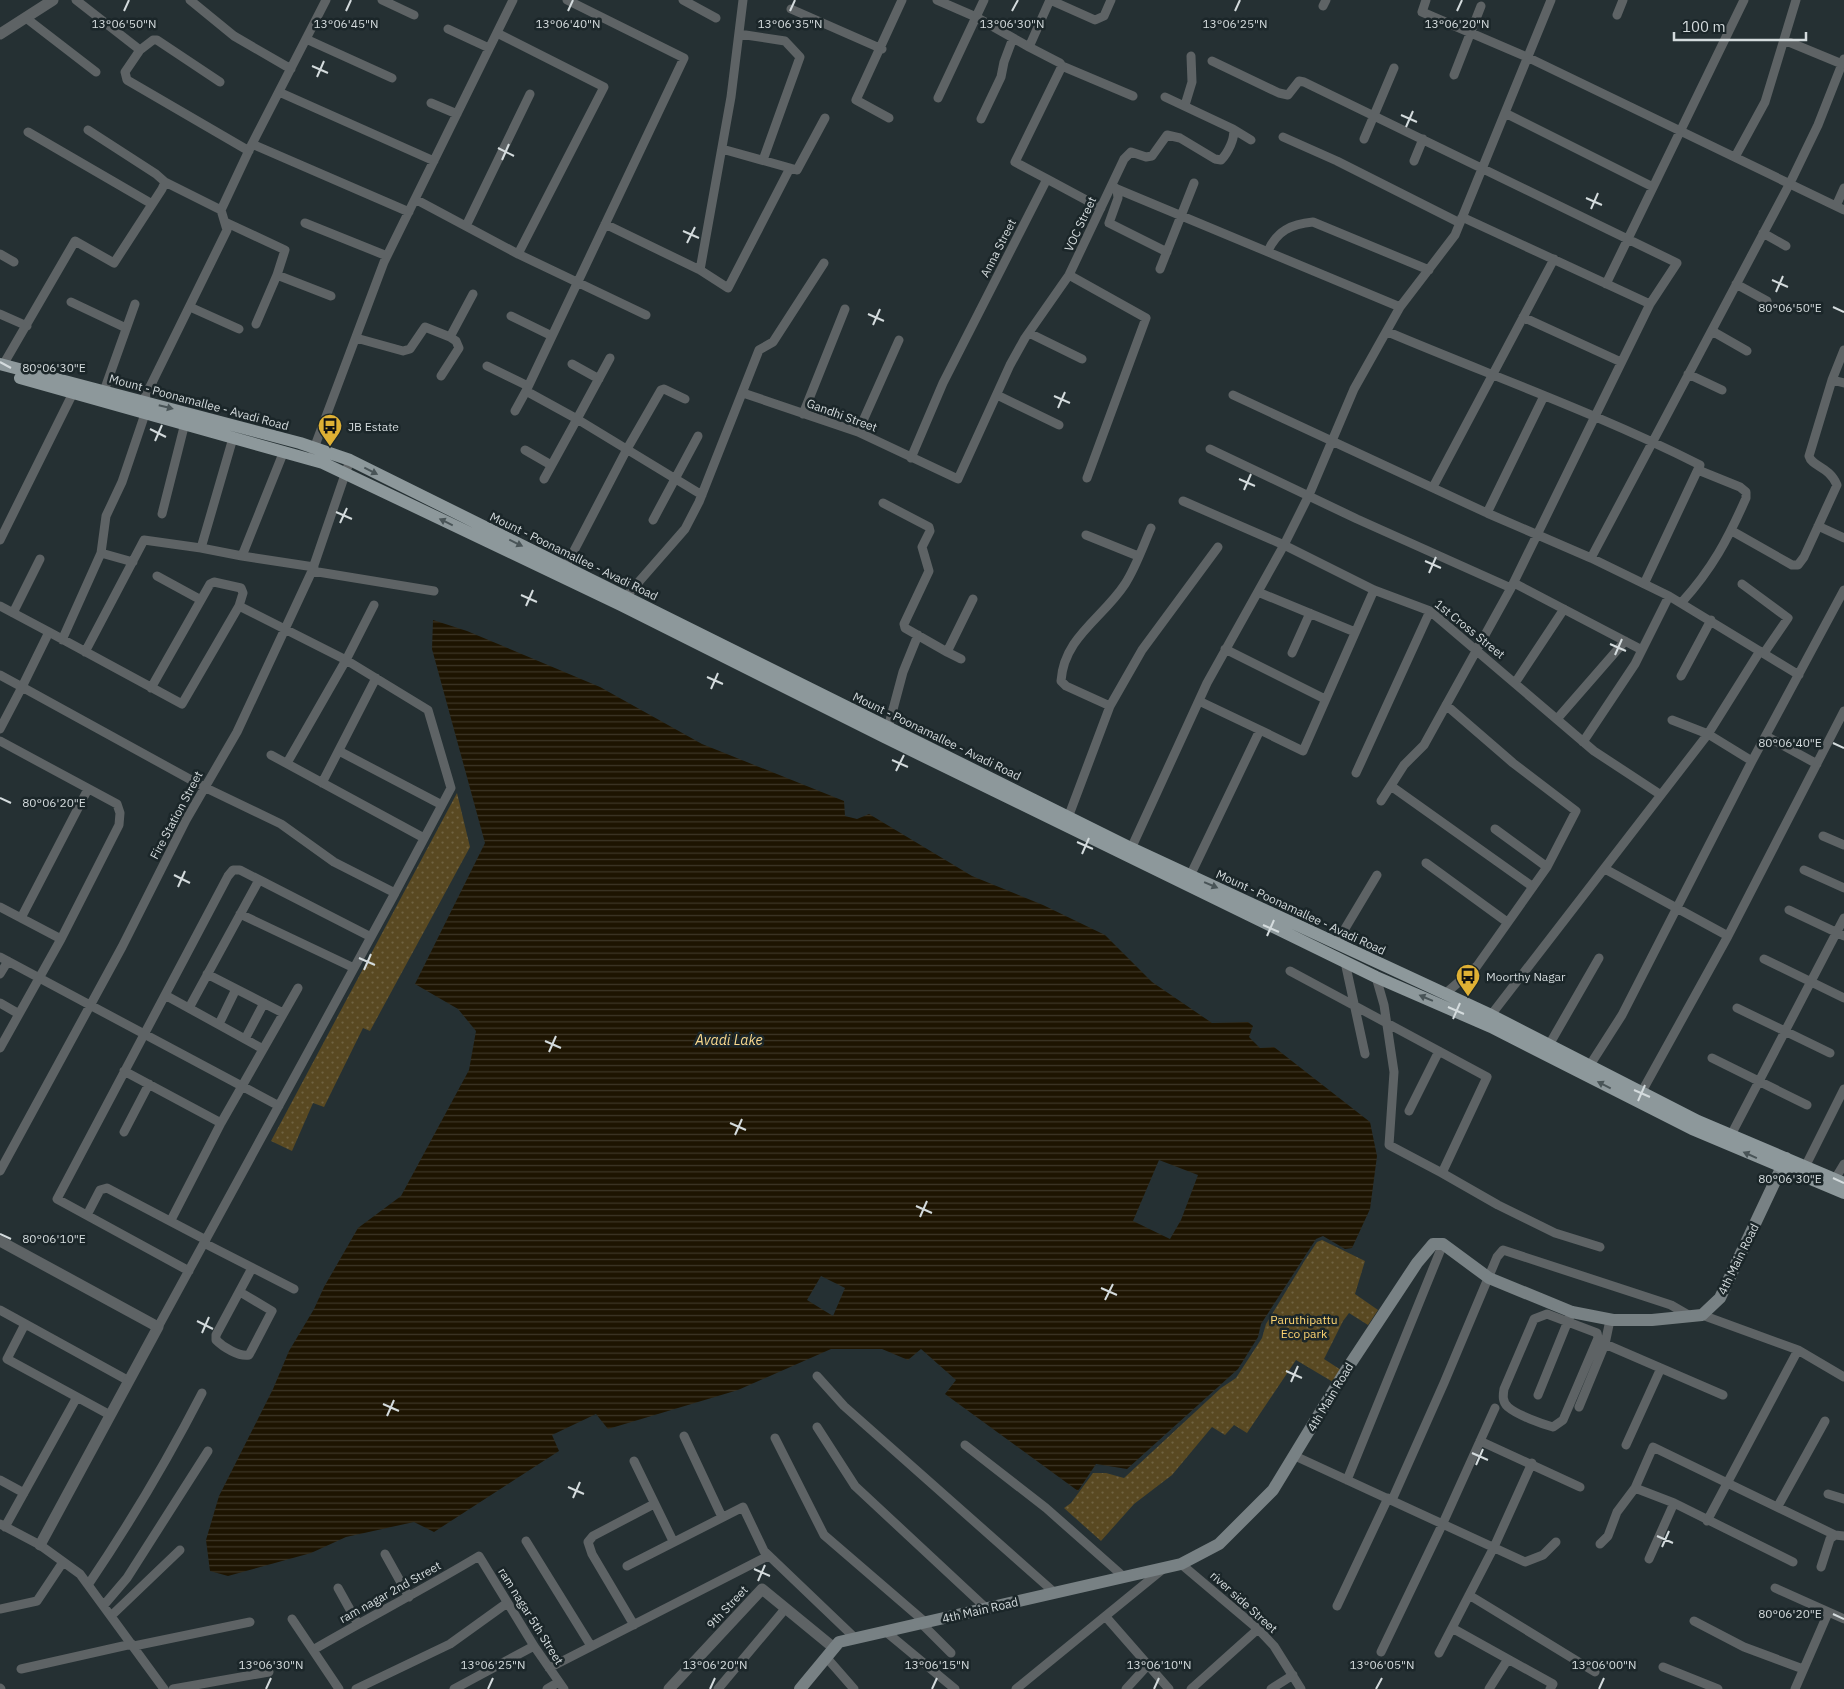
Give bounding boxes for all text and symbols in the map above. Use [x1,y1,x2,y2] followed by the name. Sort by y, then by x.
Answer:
[1674,10,1806,42] scale bar
[91,16,157,31] text: 13°06'50"N
[313,16,379,31] text: 13°06'45"N
[535,16,601,31] text: 13°06'40"N
[757,16,823,31] text: 13°06'35"N
[979,16,1045,31] text: 13°06'30"N
[1202,16,1268,31] text: 13°06'25"N
[1424,16,1490,31] text: 13°06'20"N
[1682,17,1726,36] text: 100 m
[1061,194,1099,254] street label: VOC Street
[977,216,1019,280] street label: Anna Street
[1758,300,1822,315] text: 80°06'50"E
[22,360,86,375] text: 80°06'30"E
[107,371,291,433] street label: Mount - Poonamallee - Avadi Road
[805,395,879,435] street label: Gandhi Street
[158,403,173,411] one-way arrow
[317,413,343,447] bus stop icon: JB Estate
[348,419,399,434] place label: JB Estate
[363,466,378,475] one-way arrow
[487,509,661,603] street label: Mount - Poonamallee - Avadi Road
[439,517,453,525] one-way arrow
[509,539,523,547] one-way arrow
[1432,596,1508,662] street label: 1st Cross Street
[850,689,1024,783] street label: Mount - Poonamallee - Avadi Road
[1758,735,1822,750] text: 80°06'40"E
[146,768,206,862] street label: Fire Station Street
[22,795,86,810] text: 80°06'20"E
[1214,866,1388,958] street label: Mount - Poonamallee - Avadi Road
[1204,882,1218,890] one-way arrow
[1455,963,1481,997] bus stop icon: Moorthy Nagar
[1486,969,1566,984] place label: Moorthy Nagar
[1419,994,1433,1002] one-way arrow
[694,1031,763,1049] water label: Avadi Lake
[1597,1081,1611,1089] one-way arrow
[1743,1150,1757,1158] one-way arrow
[1758,1171,1822,1186] text: 80°06'30"E
[1714,1221,1762,1297] street label: 4th Main Road
[22,1231,86,1246] text: 80°06'10"E
[1270,1312,1338,1341] park label: Paruthipattu Eco park
[1304,1360,1356,1434] street label: 4th Main Road
[337,1558,443,1626] street label: ram nagar 2nd Street
[495,1565,567,1667] street label: ram nagar 5th Street
[1207,1568,1281,1636] street label: river side Street
[703,1582,751,1632] street label: 9th Street
[941,1594,1019,1626] street label: 4th Main Road
[1758,1606,1822,1621] text: 80°06'20"E
[238,1657,304,1672] text: 13°06'30"N
[460,1657,526,1672] text: 13°06'25"N
[682,1657,748,1672] text: 13°06'20"N
[904,1657,970,1672] text: 13°06'15"N
[1126,1657,1192,1672] text: 13°06'10"N
[1349,1657,1415,1672] text: 13°06'05"N
[1571,1657,1637,1672] text: 13°06'00"N

